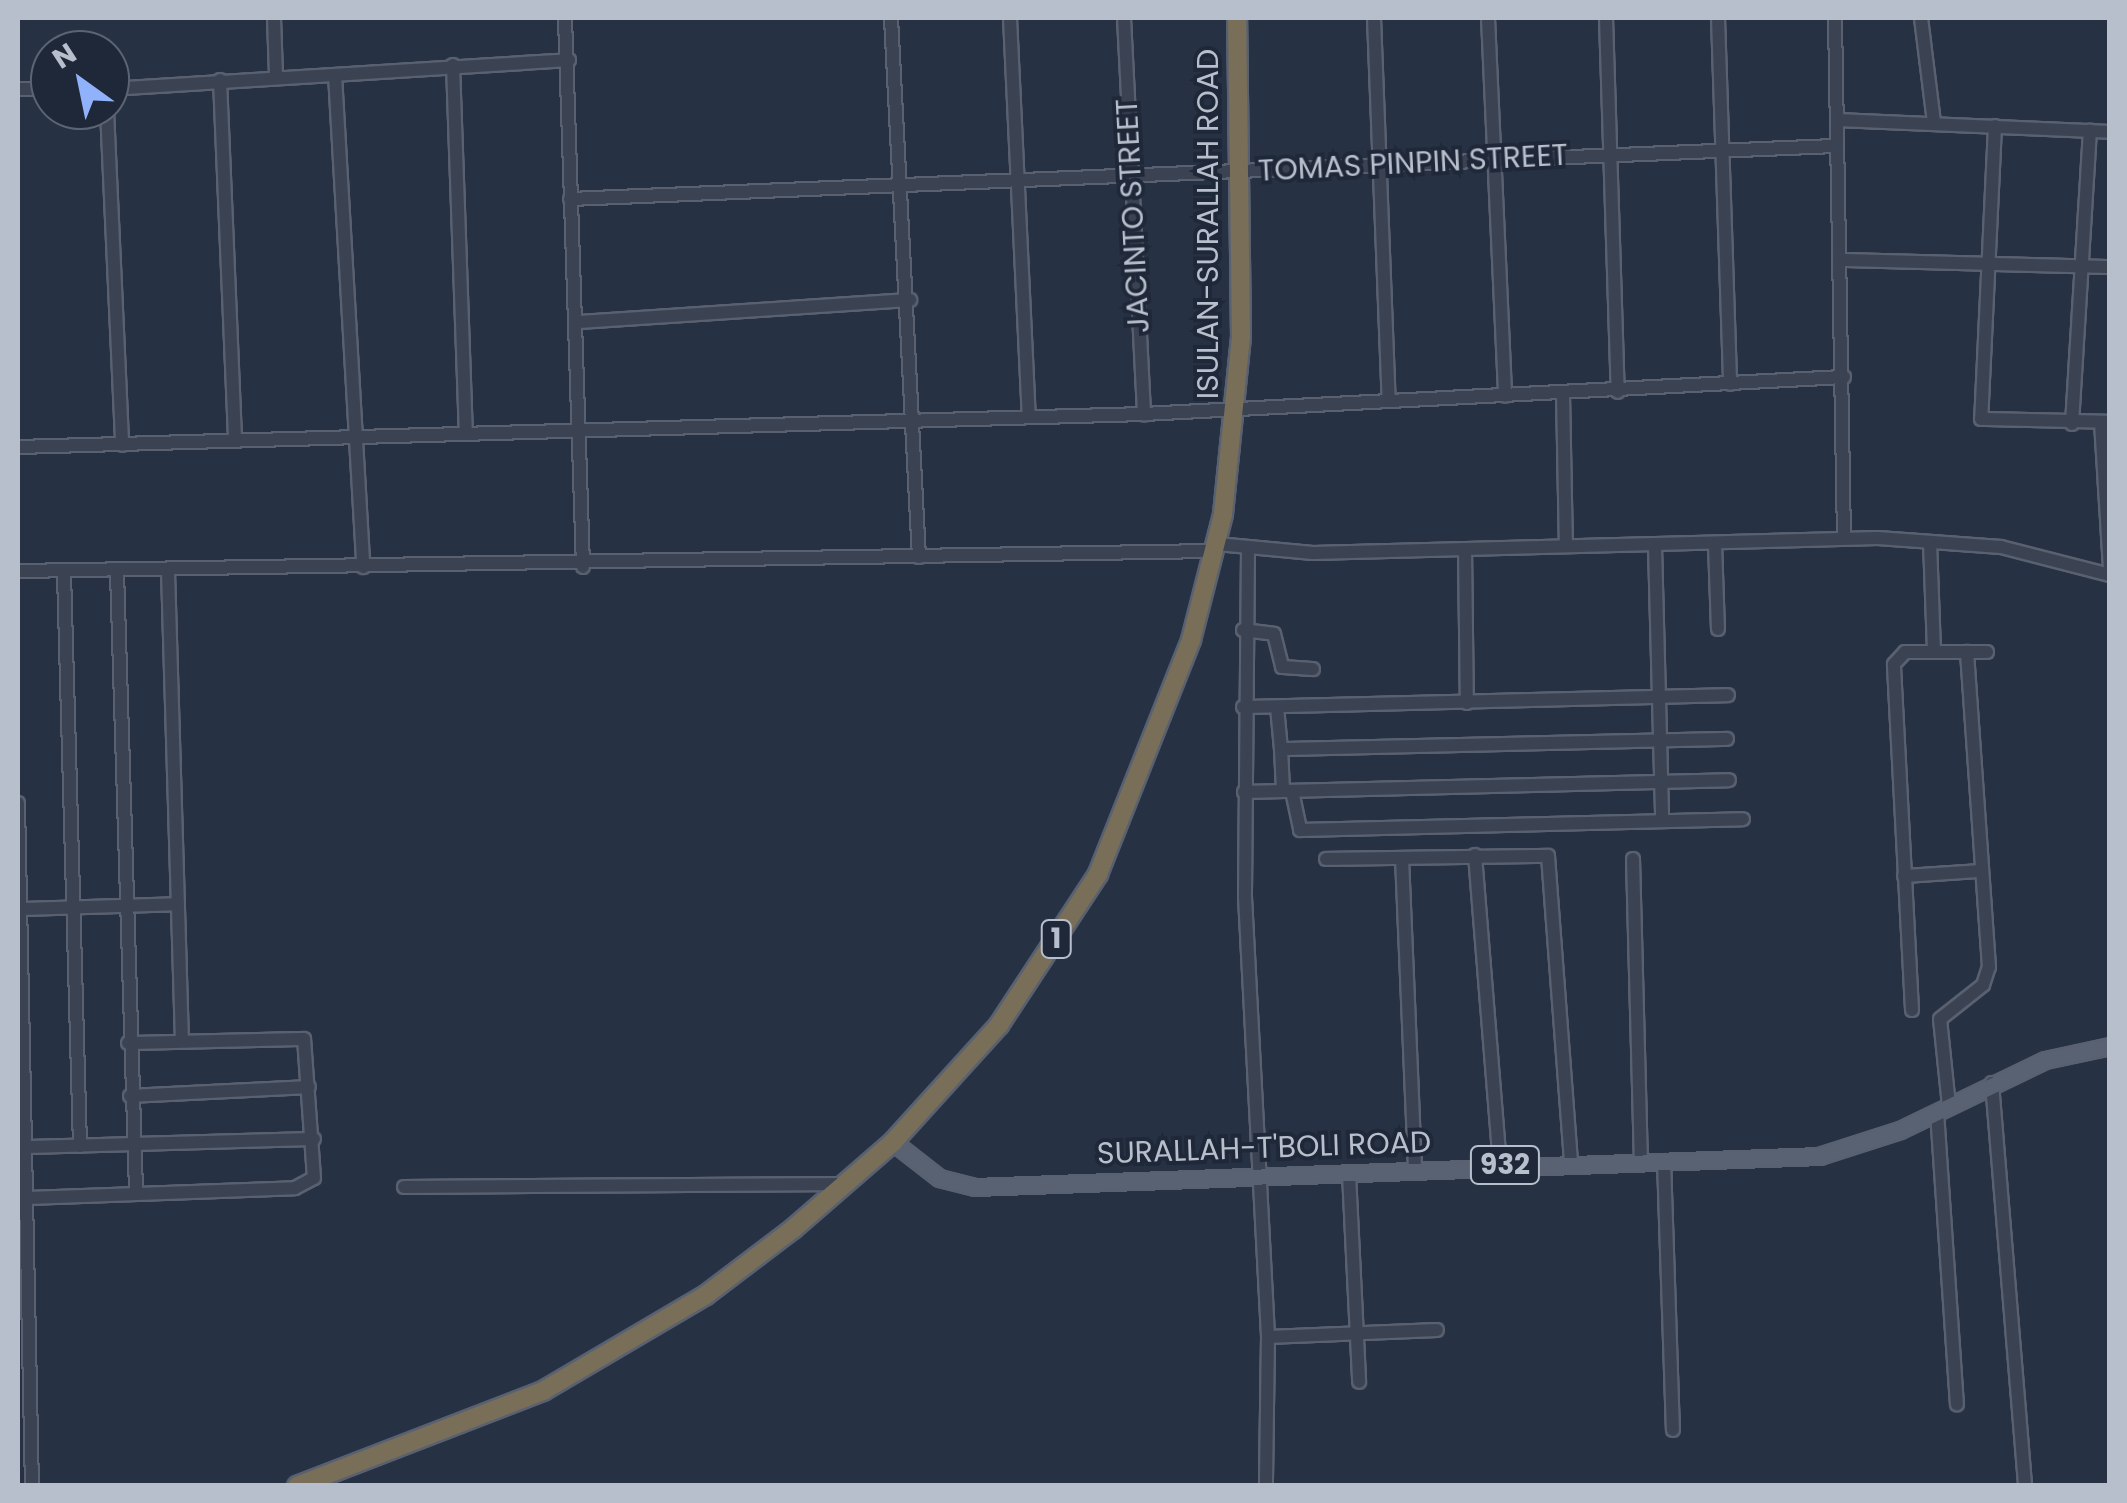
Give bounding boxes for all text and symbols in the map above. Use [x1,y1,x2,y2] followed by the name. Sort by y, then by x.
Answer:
[30,30,130,130] north arrow
[45,34,84,78] text: N
[1190,49,1226,399] street label: ISULAN-SURALLAH ROAD
[1109,98,1157,334] street label: JACINTO STREET
[1257,137,1569,189] street label: TOMAS PINPIN STREET
[1038,916,1074,962] road number: 1
[1096,1124,1432,1172] street label: SURALLAH-T'BOLI ROAD
[1468,1142,1542,1188] road number: 932

